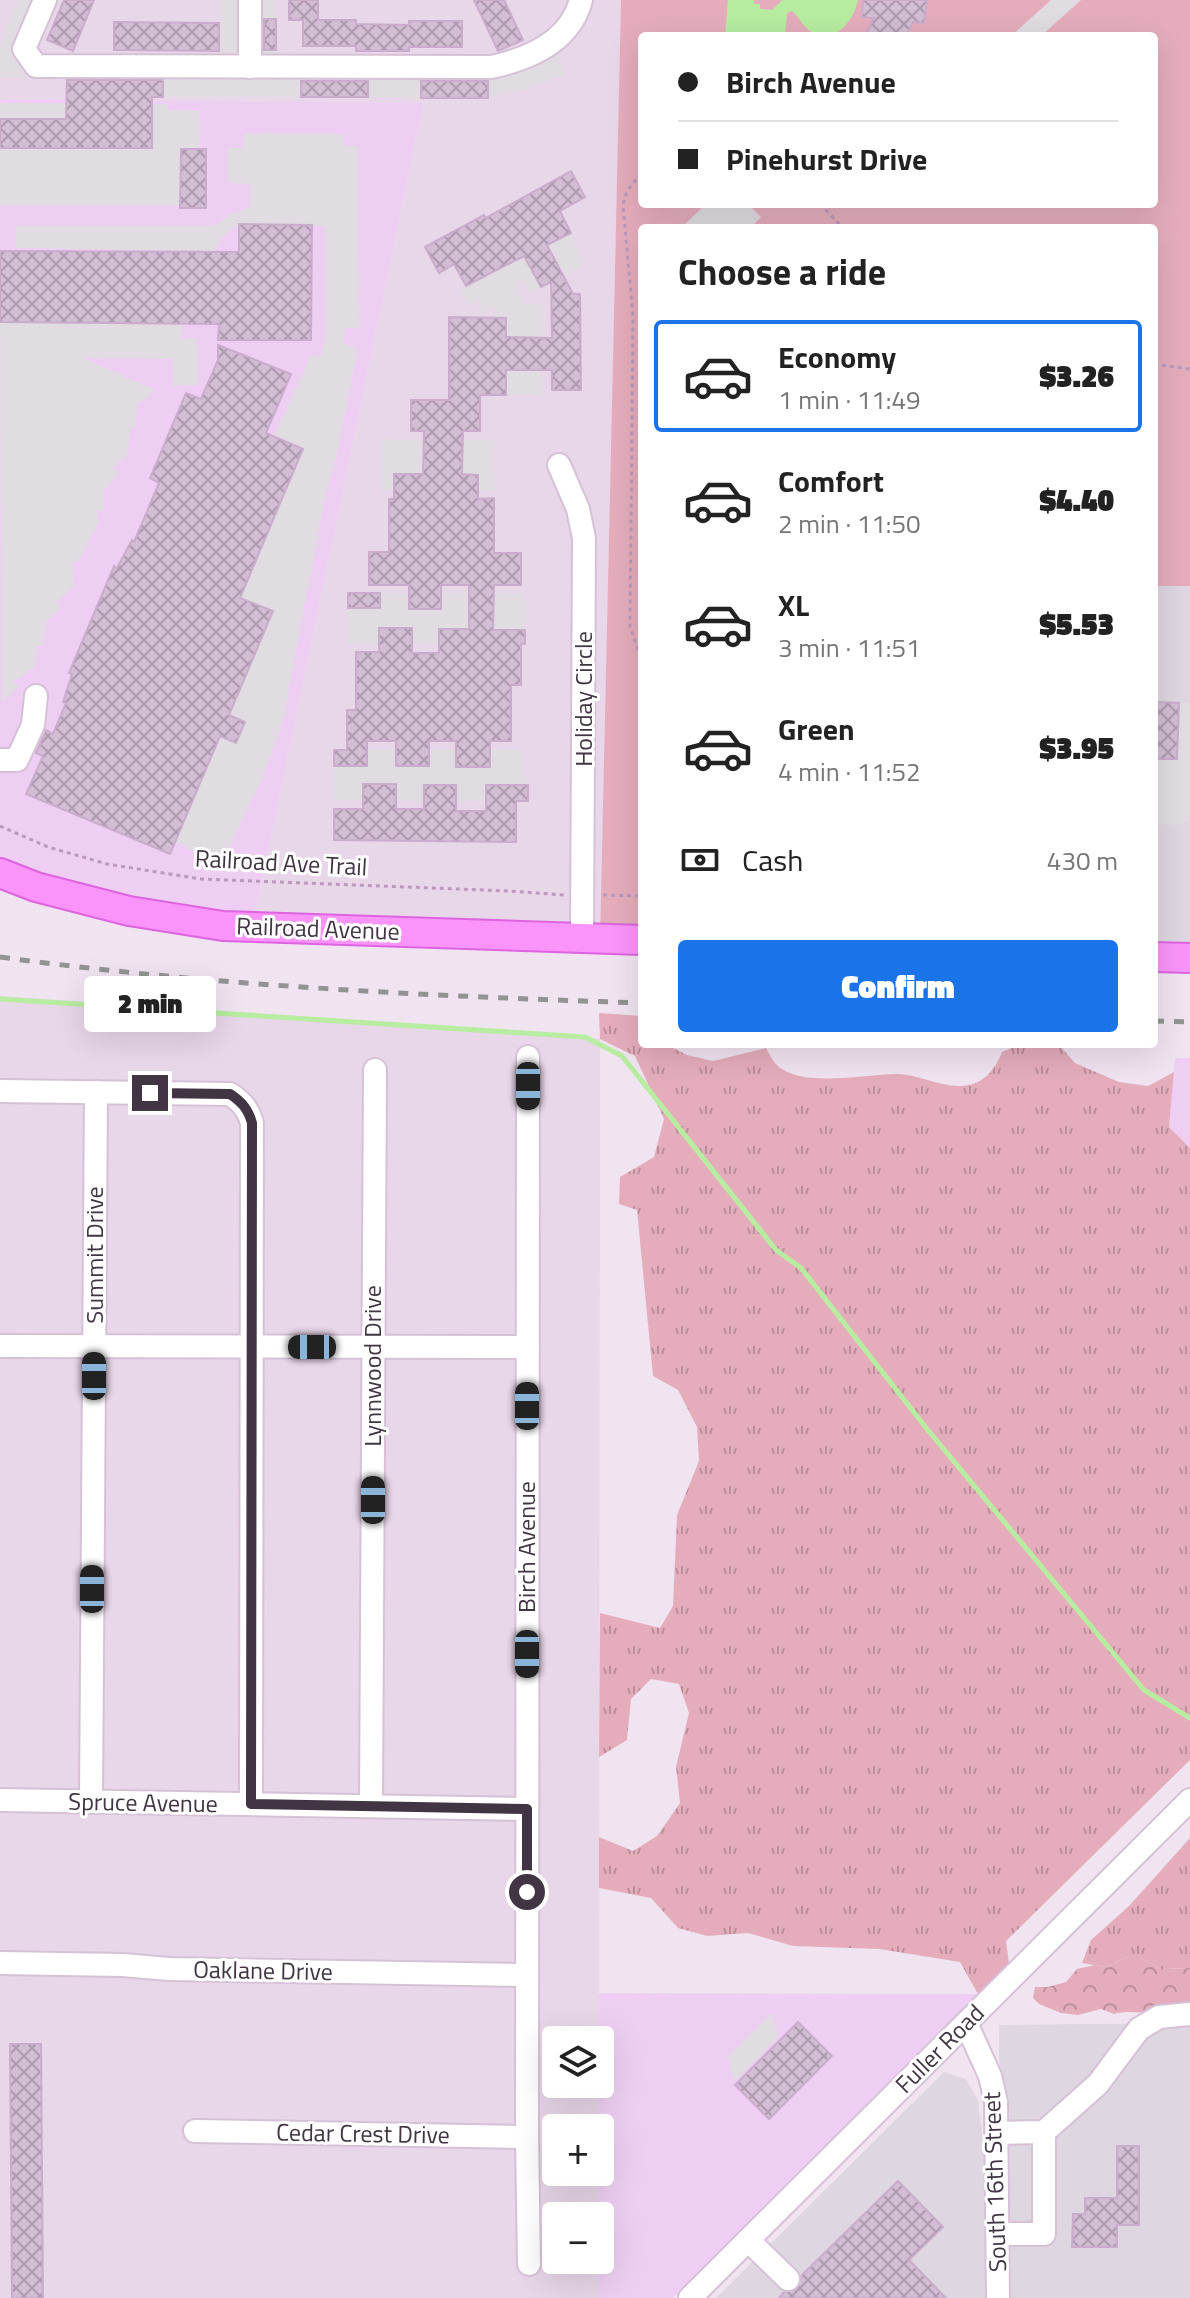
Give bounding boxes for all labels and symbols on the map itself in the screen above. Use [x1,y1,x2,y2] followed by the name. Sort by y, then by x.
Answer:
[565,631,601,767] street label: Holiday Circle
[194,840,368,884] street label: Railroad Ave Trail
[236,907,400,949] street label: Railroad Avenue
[84,977,216,1033] callout: 2 min
[516,1062,540,1110] car
[132,1075,168,1111] route end
[76,1186,112,1324] street label: Summit Drive
[354,1285,390,1447] street label: Lynnwood Drive
[288,1335,336,1359] car
[82,1352,106,1400] car
[515,1382,539,1430] car
[361,1476,385,1524] car
[508,1481,544,1613] street label: Birch Avenue
[80,1565,104,1613] car
[515,1630,539,1678] car
[68,1783,218,1821] street label: Spruce Avenue
[509,1874,545,1910] route start
[193,1951,333,1989] street label: Oaklane Drive
[886,1995,992,2101] street label: Fuller Road
[973,2091,1015,2273] street label: South 16th Street
[276,2113,450,2153] street label: Cedar Crest Drive

